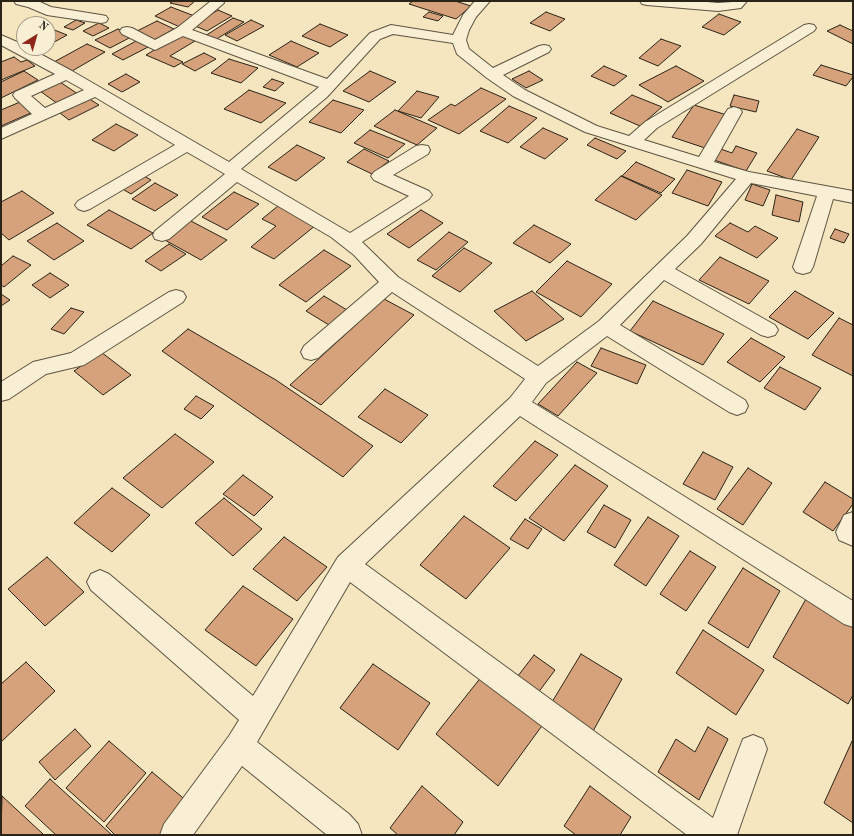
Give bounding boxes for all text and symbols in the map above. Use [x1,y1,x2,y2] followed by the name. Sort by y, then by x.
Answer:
[16,16,56,56] north arrow
[36,20,50,34] text: N

